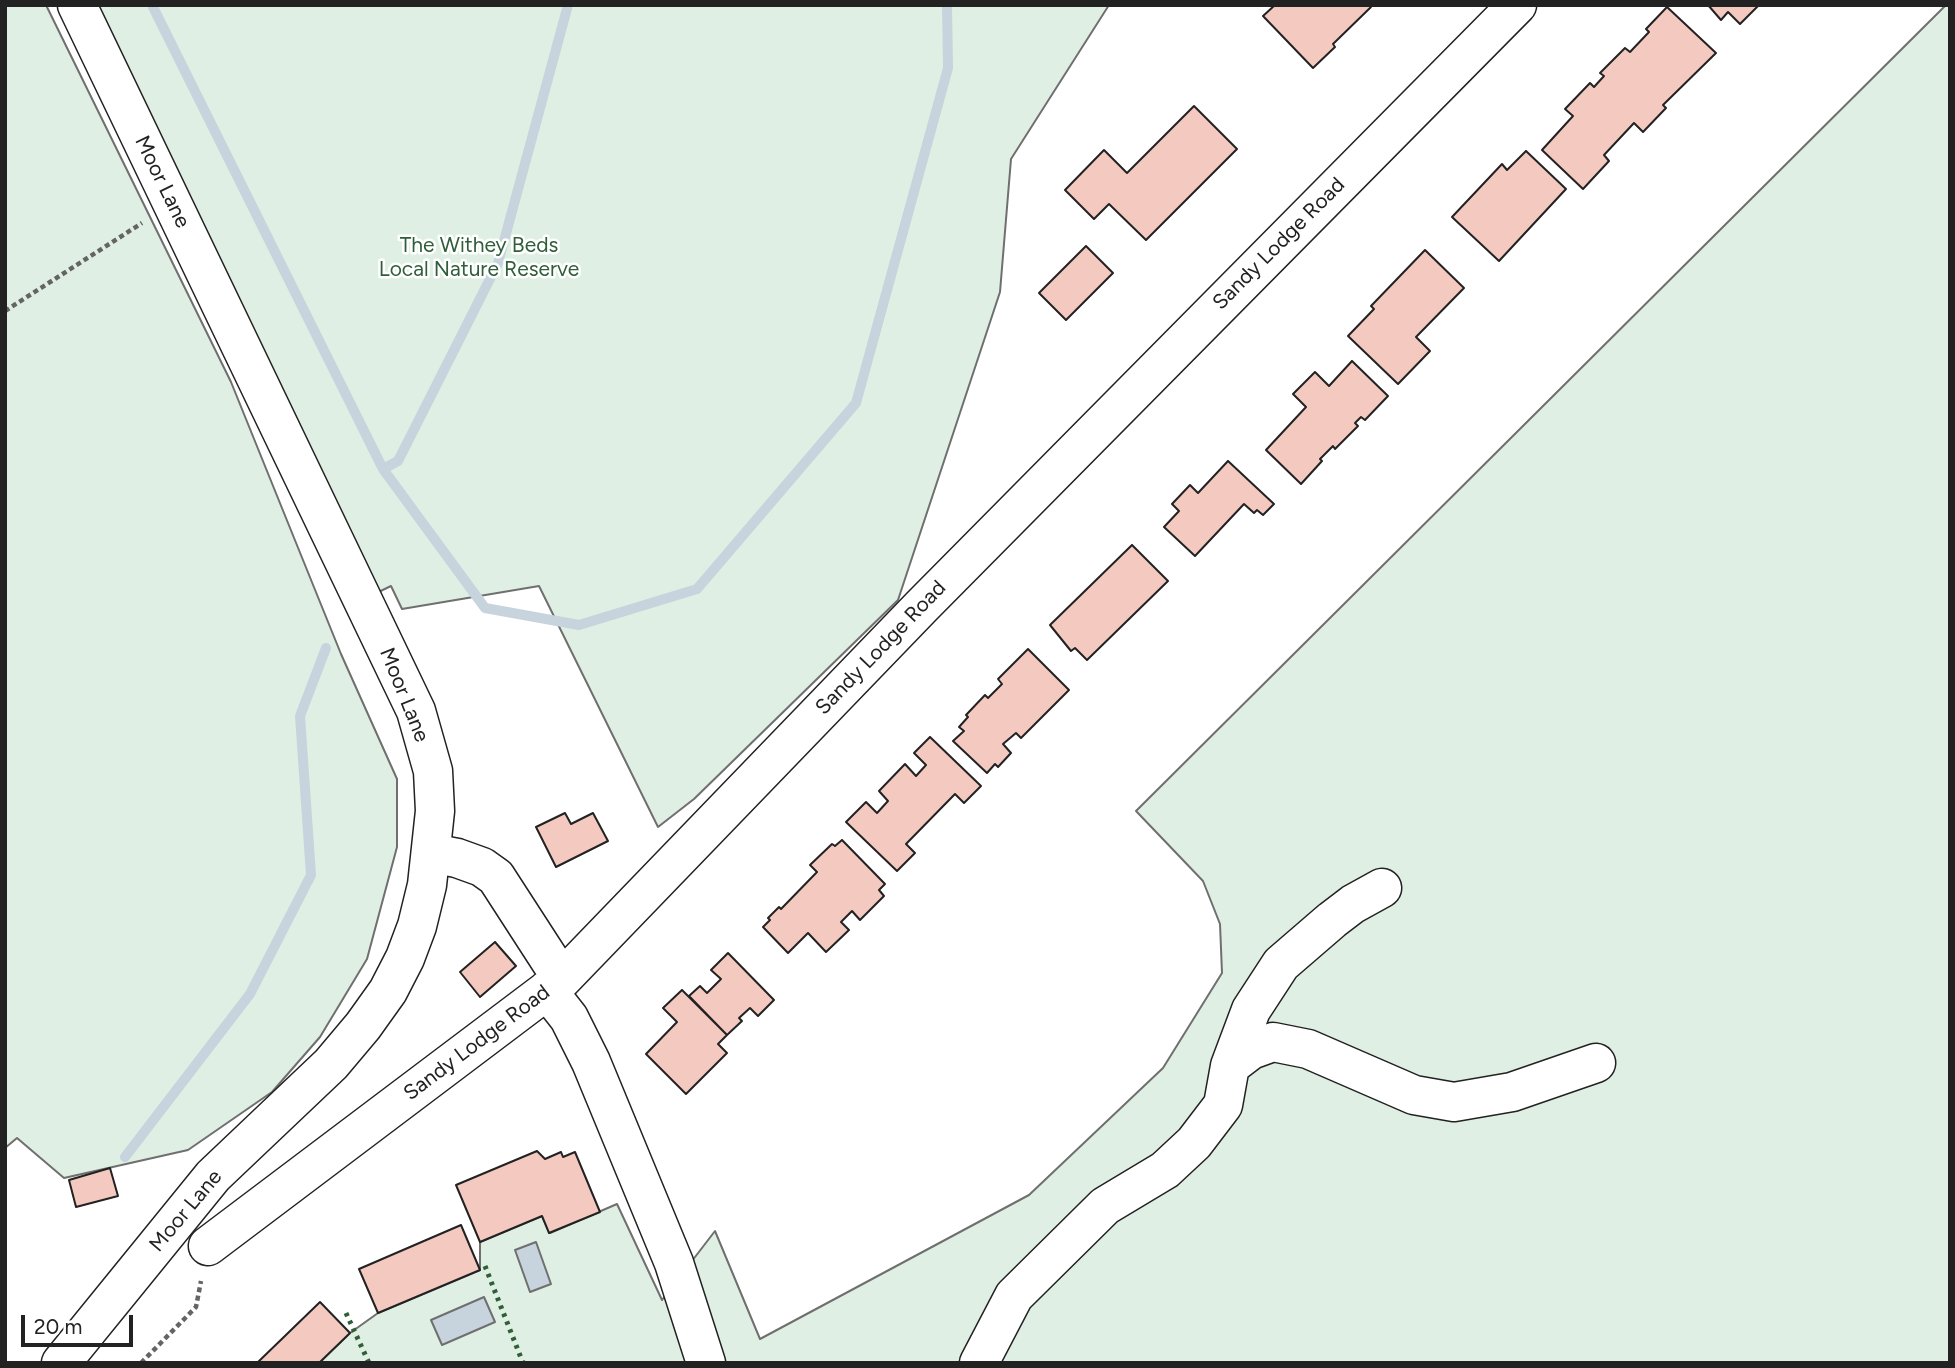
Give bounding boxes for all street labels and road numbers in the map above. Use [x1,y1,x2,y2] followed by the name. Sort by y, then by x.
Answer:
[129,132,195,232] street label: Moor Lane
[1208,173,1350,315] street label: Sandy Lodge Road
[811,576,951,720] street label: Sandy Lodge Road
[374,644,434,746] street label: Moor Lane
[399,980,555,1106] street label: Sandy Lodge Road
[144,1165,228,1257] street label: Moor Lane

